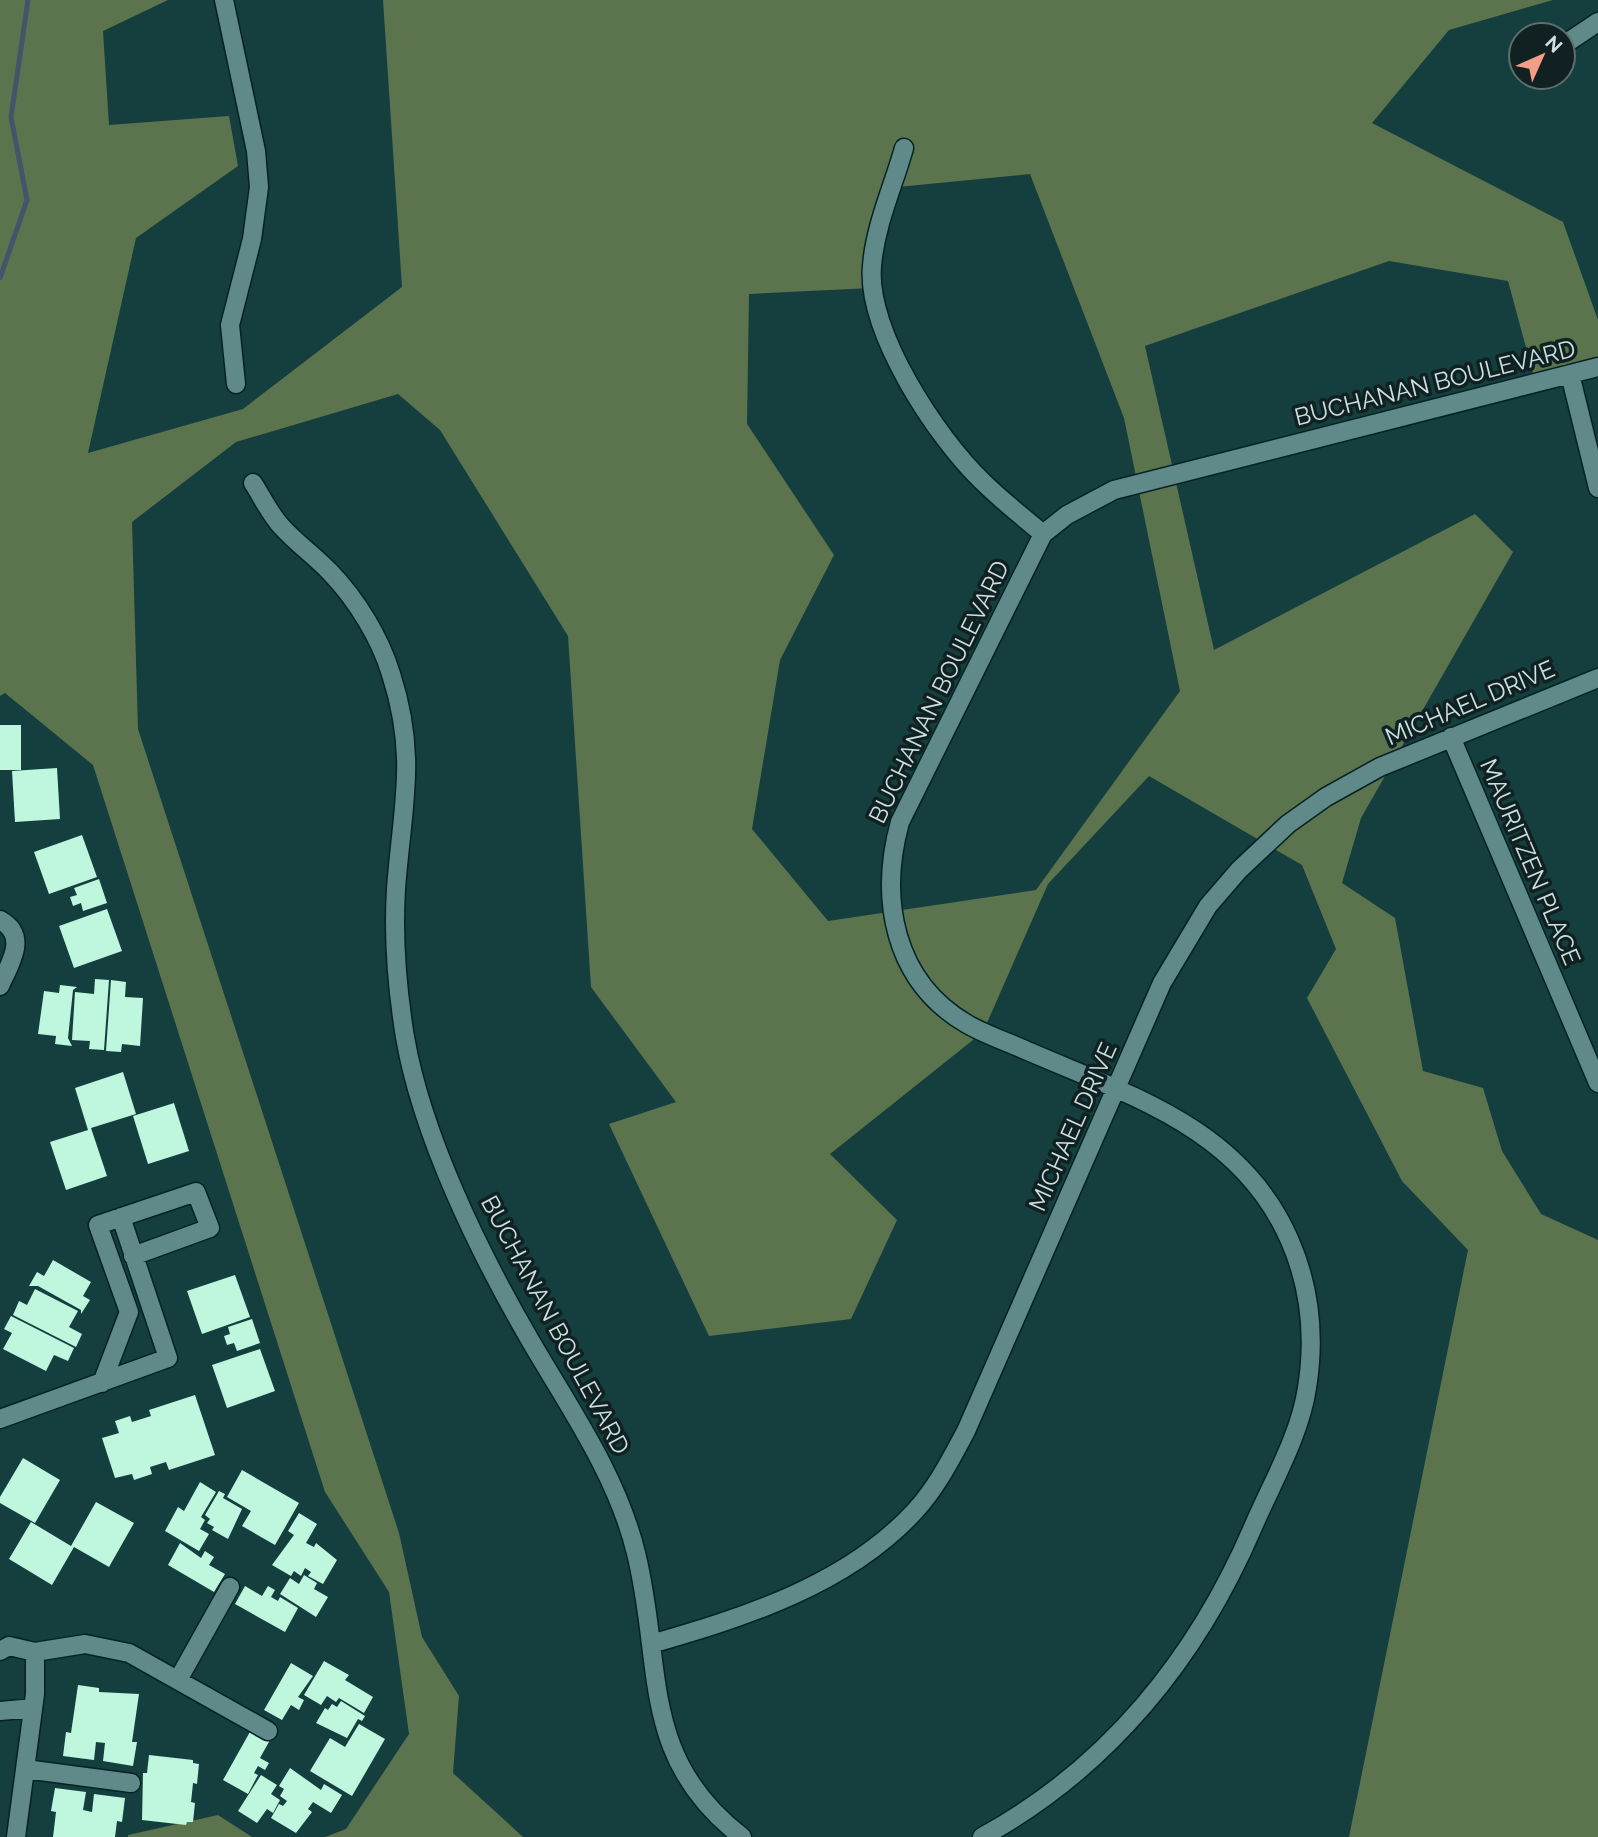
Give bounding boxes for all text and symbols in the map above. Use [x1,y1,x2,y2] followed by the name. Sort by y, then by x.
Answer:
[1507,21,1577,91] north arrow
[1541,31,1567,57] text: N
[1291,334,1578,431] street label: BUCHANAN BOULEVARD
[862,556,1015,828] street label: BUCHANAN BOULEVARD
[1381,654,1559,751] street label: MICHAEL DRIVE
[1474,754,1587,969] street label: MAURITZEN PLACE
[1022,1038,1123,1215] street label: MICHAEL DRIVE
[475,1191,636,1459] street label: BUCHANAN BOULEVARD

